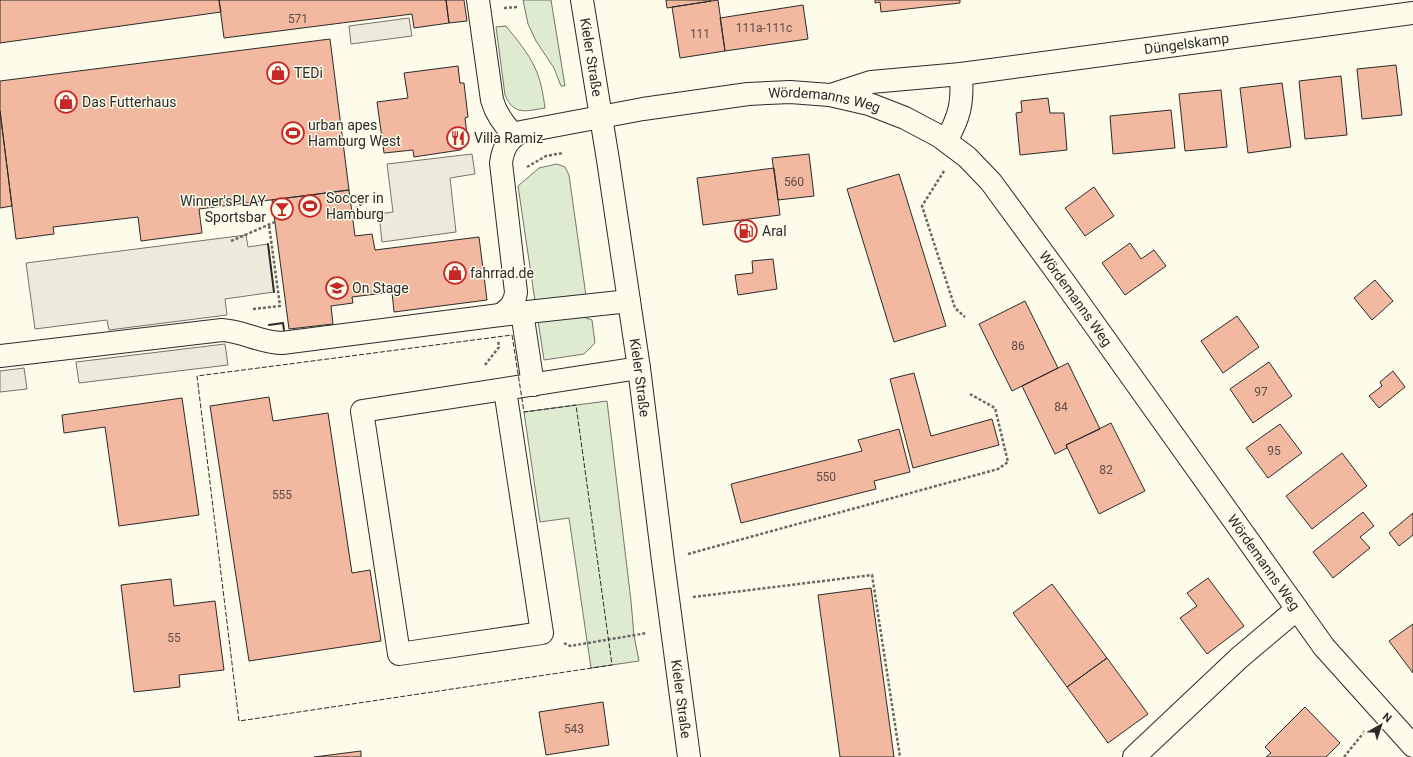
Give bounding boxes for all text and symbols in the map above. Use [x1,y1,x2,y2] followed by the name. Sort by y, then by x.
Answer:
[288,12,308,26] house number: 571
[577,17,606,98] street label: Kieler Straße
[736,21,792,35] house number: 111a-111c
[690,27,710,41] house number: 111
[1143,30,1230,57] street label: Düngelskamp
[265,60,291,86] shop icon: TEDi
[294,65,323,81] place label: TEDi
[768,84,883,116] street label: Wördemanns Weg
[53,89,79,115] shop icon: Das Futterhaus
[82,94,176,110] place label: Das Futterhaus
[308,117,401,149] place label: urban apes Hamburg West
[280,120,306,146] sports icon: urban apes Hamburg West
[445,125,471,151] restaurant icon: Villa Ramiz
[474,130,543,146] place label: Villa Ramiz
[784,175,804,189] house number: 560
[326,190,384,222] place label: Soccer in Hamburg
[180,193,267,225] place label: Winner'sPLAY Sportsbar
[297,193,323,219] sports icon: Soccer in Hamburg
[269,196,295,222] bar icon: Winner'sPLAY Sportsbar
[733,218,759,244] fuel station icon: Aral
[762,223,787,239] place label: Aral
[1036,248,1115,349] street label: Wördemanns Weg
[442,260,468,286] shop icon: fahrrad.de
[470,265,534,281] place label: fahrrad.de
[324,275,350,301] school or university icon: On Stage
[352,280,409,296] place label: On Stage
[627,337,653,418] street label: Kieler Straße
[1011,339,1025,353] house number: 86
[1254,385,1268,399] house number: 97
[1054,400,1068,414] house number: 84
[1267,444,1281,458] house number: 95
[1099,463,1113,477] house number: 82
[816,470,836,484] house number: 550
[272,488,292,502] house number: 555
[1224,511,1303,613] street label: Wördemanns Weg
[167,631,181,645] house number: 55
[668,658,694,739] street label: Kieler Straße
[1361,705,1401,745] north arrow
[1380,710,1394,725] text: N
[564,722,584,736] house number: 543

